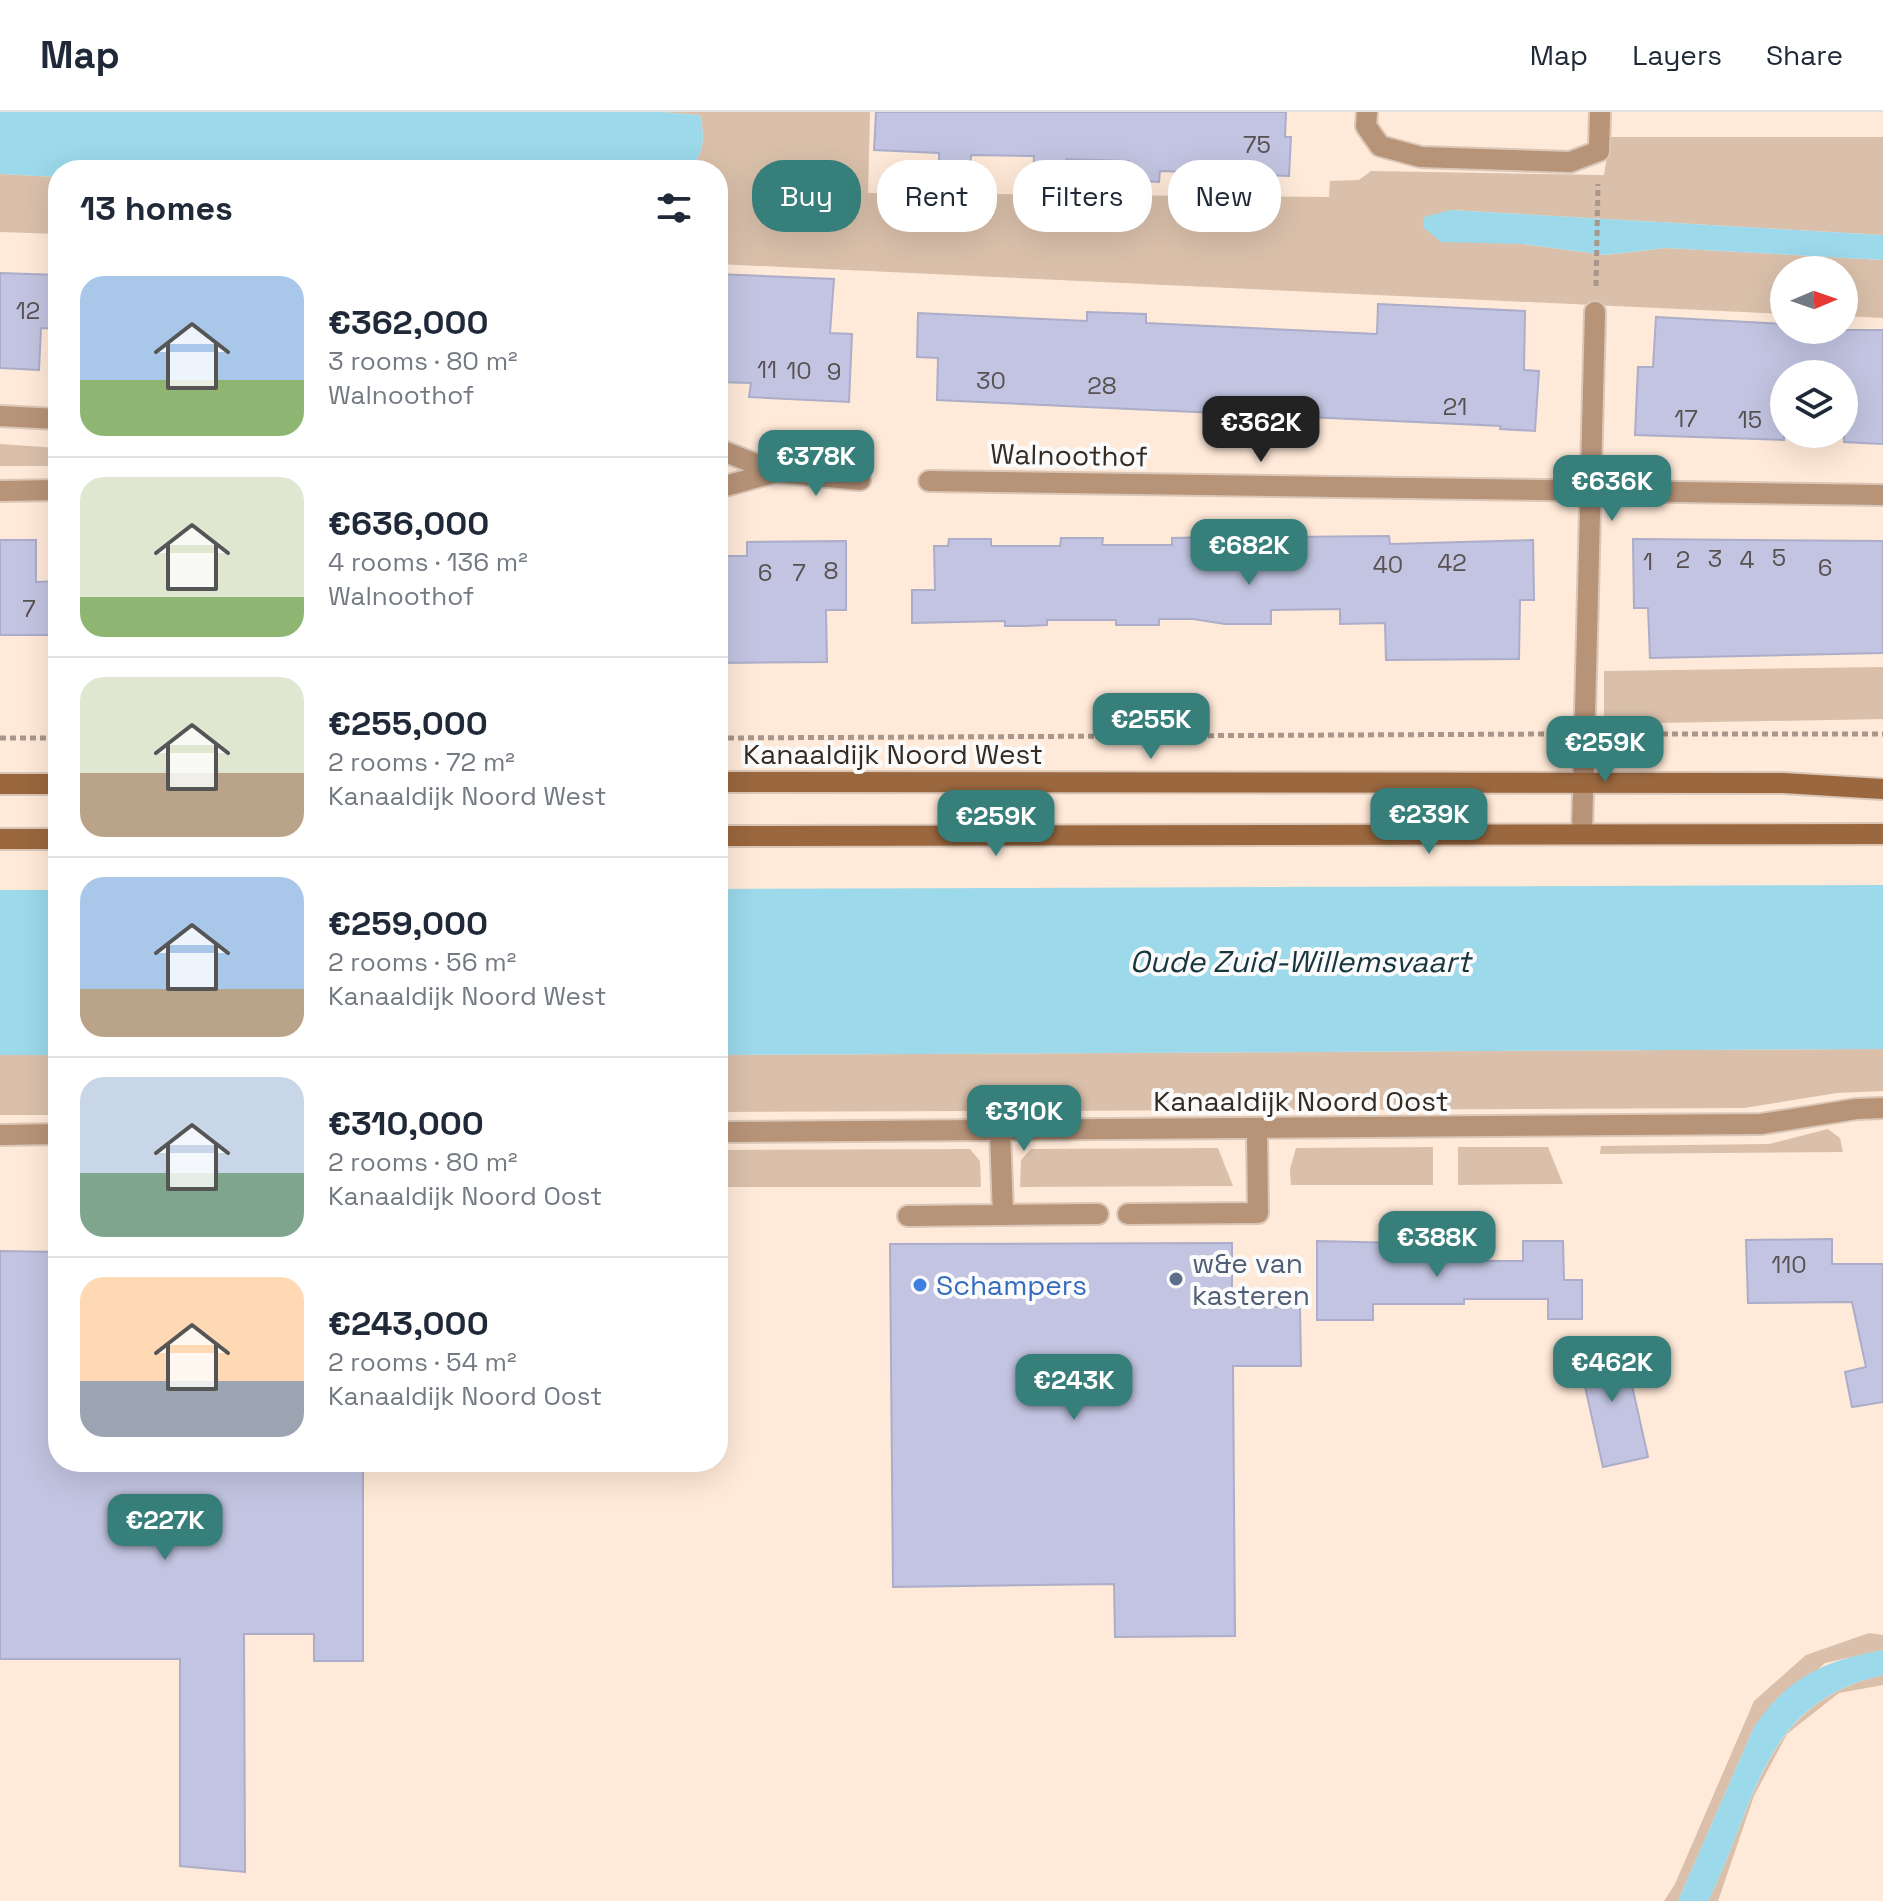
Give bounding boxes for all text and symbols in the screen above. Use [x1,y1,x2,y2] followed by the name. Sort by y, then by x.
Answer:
[40,31,120,79] text: Map
[1530,37,1588,73] text: Map
[1632,37,1722,73] text: Layers
[1766,37,1843,73] text: Share
[1243,129,1271,160] house number: 75
[752,160,861,232] chip: Buy
[877,160,997,232] chip: Rent
[1013,160,1152,232] chip: Filters
[1168,160,1281,232] chip: New
[652,186,696,230] icon: filters
[80,187,233,230] text: 13 homes
[1770,256,1858,344] north arrow
[1770,256,1858,448] map controls
[16,295,40,326] house number: 12
[328,301,488,344] text: €362,000
[144,308,240,404] icon: home
[328,344,518,378] text: 3 rooms · 80 m²
[757,354,777,385] house number: 11
[786,355,812,386] house number: 10
[827,356,841,387] house number: 9
[1770,360,1858,448] button: layers
[976,365,1006,396] house number: 30
[1087,370,1117,401] house number: 28
[328,378,474,412] text: Walnoothof
[1443,391,1467,422] house number: 21
[1205,396,1317,464] pin: €362K
[1674,403,1698,434] house number: 17
[1738,404,1762,435] house number: 15
[1220,405,1302,439] text: €362K
[760,430,872,498] pin: €378K
[990,436,1148,474] street label: Walnoothof
[776,439,856,473] text: €378K
[1556,455,1668,523] pin: €636K
[1571,464,1653,498] text: €636K
[328,502,489,545] text: €636,000
[144,509,240,605] icon: home
[1193,519,1305,587] pin: €682K
[1208,528,1290,562] text: €682K
[1772,542,1786,573] house number: 5
[1708,543,1722,574] house number: 3
[1676,544,1690,575] house number: 2
[1740,544,1755,575] house number: 4
[328,545,528,579] text: 4 rooms · 136 m²
[1643,546,1653,577] house number: 1
[1437,547,1467,578] house number: 42
[1373,549,1403,580] house number: 40
[1818,552,1832,583] house number: 6
[824,555,838,586] house number: 8
[758,557,772,588] house number: 6
[792,557,806,588] house number: 7
[328,579,474,613] text: Walnoothof
[22,593,36,624] house number: 7
[1095,693,1207,761] pin: €255K
[328,702,488,745] text: €255,000
[1111,702,1191,736] text: €255K
[144,709,240,805] icon: home
[1549,716,1661,784] pin: €259K
[1564,725,1646,759] text: €259K
[743,736,1043,772] street label: Kanaaldijk Noord West
[328,745,515,779] text: 2 rooms · 72 m²
[328,779,606,813] text: Kanaaldijk Noord West
[1373,788,1485,856] pin: €239K
[940,790,1052,858] pin: €259K
[1388,797,1470,831] text: €239K
[955,799,1037,833] text: €259K
[328,902,488,945] text: €259,000
[144,909,240,1005] icon: home
[1130,942,1474,981] water label: Oude Zuid-Willemsvaart
[328,945,516,979] text: 2 rooms · 56 m²
[328,979,606,1013] text: Kanaaldijk Noord West
[1153,1083,1449,1119] street label: Kanaaldijk Noord Oost
[968,1085,1080,1153] pin: €310K
[985,1094,1063,1128] text: €310K
[328,1102,484,1145] text: €310,000
[144,1109,240,1205] icon: home
[328,1145,518,1179] text: 2 rooms · 80 m²
[328,1179,602,1213] text: Kanaaldijk Noord Oost
[1381,1211,1493,1279] pin: €388K
[1397,1220,1477,1254] text: €388K
[1192,1245,1310,1313] place label: w&e van kasteren
[1771,1249,1807,1280] house number: 110
[936,1267,1087,1303] place label: Schampers
[1167,1270,1185,1288] marker: w&e van kasteren
[911,1276,929,1294] marker: Schampers
[328,1302,489,1345] text: €243,000
[144,1309,240,1405] icon: home
[1556,1336,1668,1404] pin: €462K
[328,1345,517,1379] text: 2 rooms · 54 m²
[1571,1345,1653,1379] text: €462K
[1018,1354,1130,1422] pin: €243K
[1033,1363,1115,1397] text: €243K
[328,1379,602,1413] text: Kanaaldijk Noord Oost
[109,1494,221,1562] pin: €227K
[126,1503,204,1537] text: €227K

